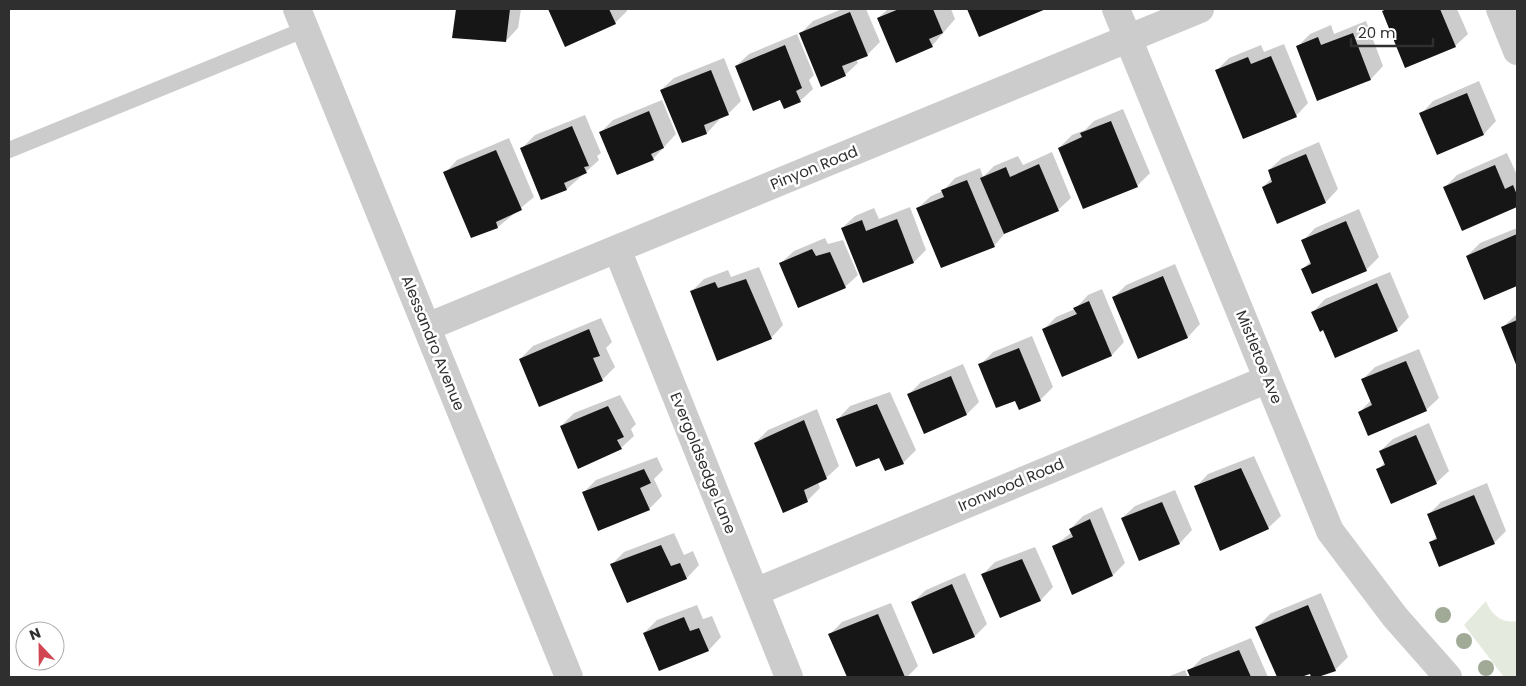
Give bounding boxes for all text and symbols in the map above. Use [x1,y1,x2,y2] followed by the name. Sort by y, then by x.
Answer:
[1351,15,1434,47] scale bar
[1358,22,1396,43] text: 20 m
[767,140,861,195] street label: Pinyon Road
[397,272,470,414] street label: Alessandro Avenue
[1231,307,1288,407] street label: Mistletoe Ave
[665,389,741,537] street label: Evergoldsedge Lane
[955,453,1067,516] street label: Ironwood Road
[15,621,65,671] north arrow
[27,623,44,645] text: N

